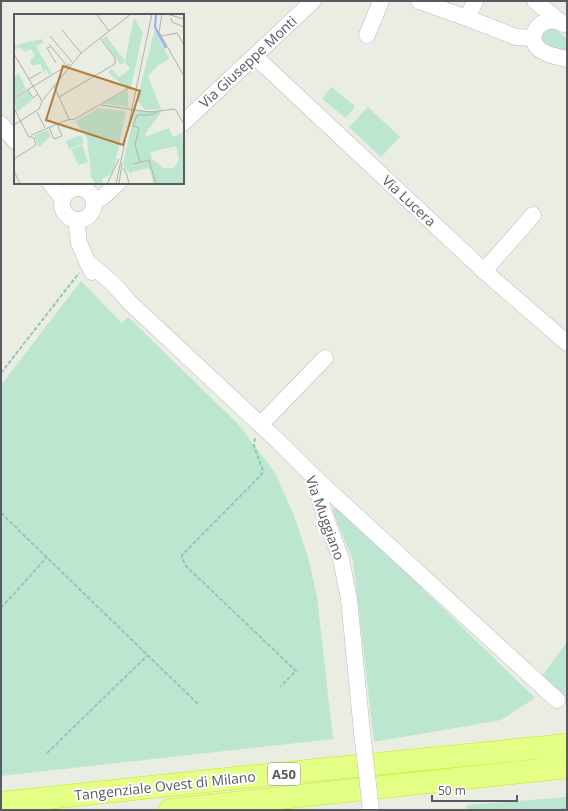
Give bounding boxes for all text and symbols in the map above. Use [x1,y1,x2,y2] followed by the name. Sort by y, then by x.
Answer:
[195,11,301,112] street label: Via Giuseppe Monti
[14,14,184,184] inset map
[378,171,440,231] street label: Via Lucera
[301,473,349,562] street label: Via Muggiano
[268,763,300,785] road number: A50
[73,767,257,804] street label: Tangenziale Ovest di Milano
[432,777,517,803] scale bar
[438,782,466,799] text: 50 m

